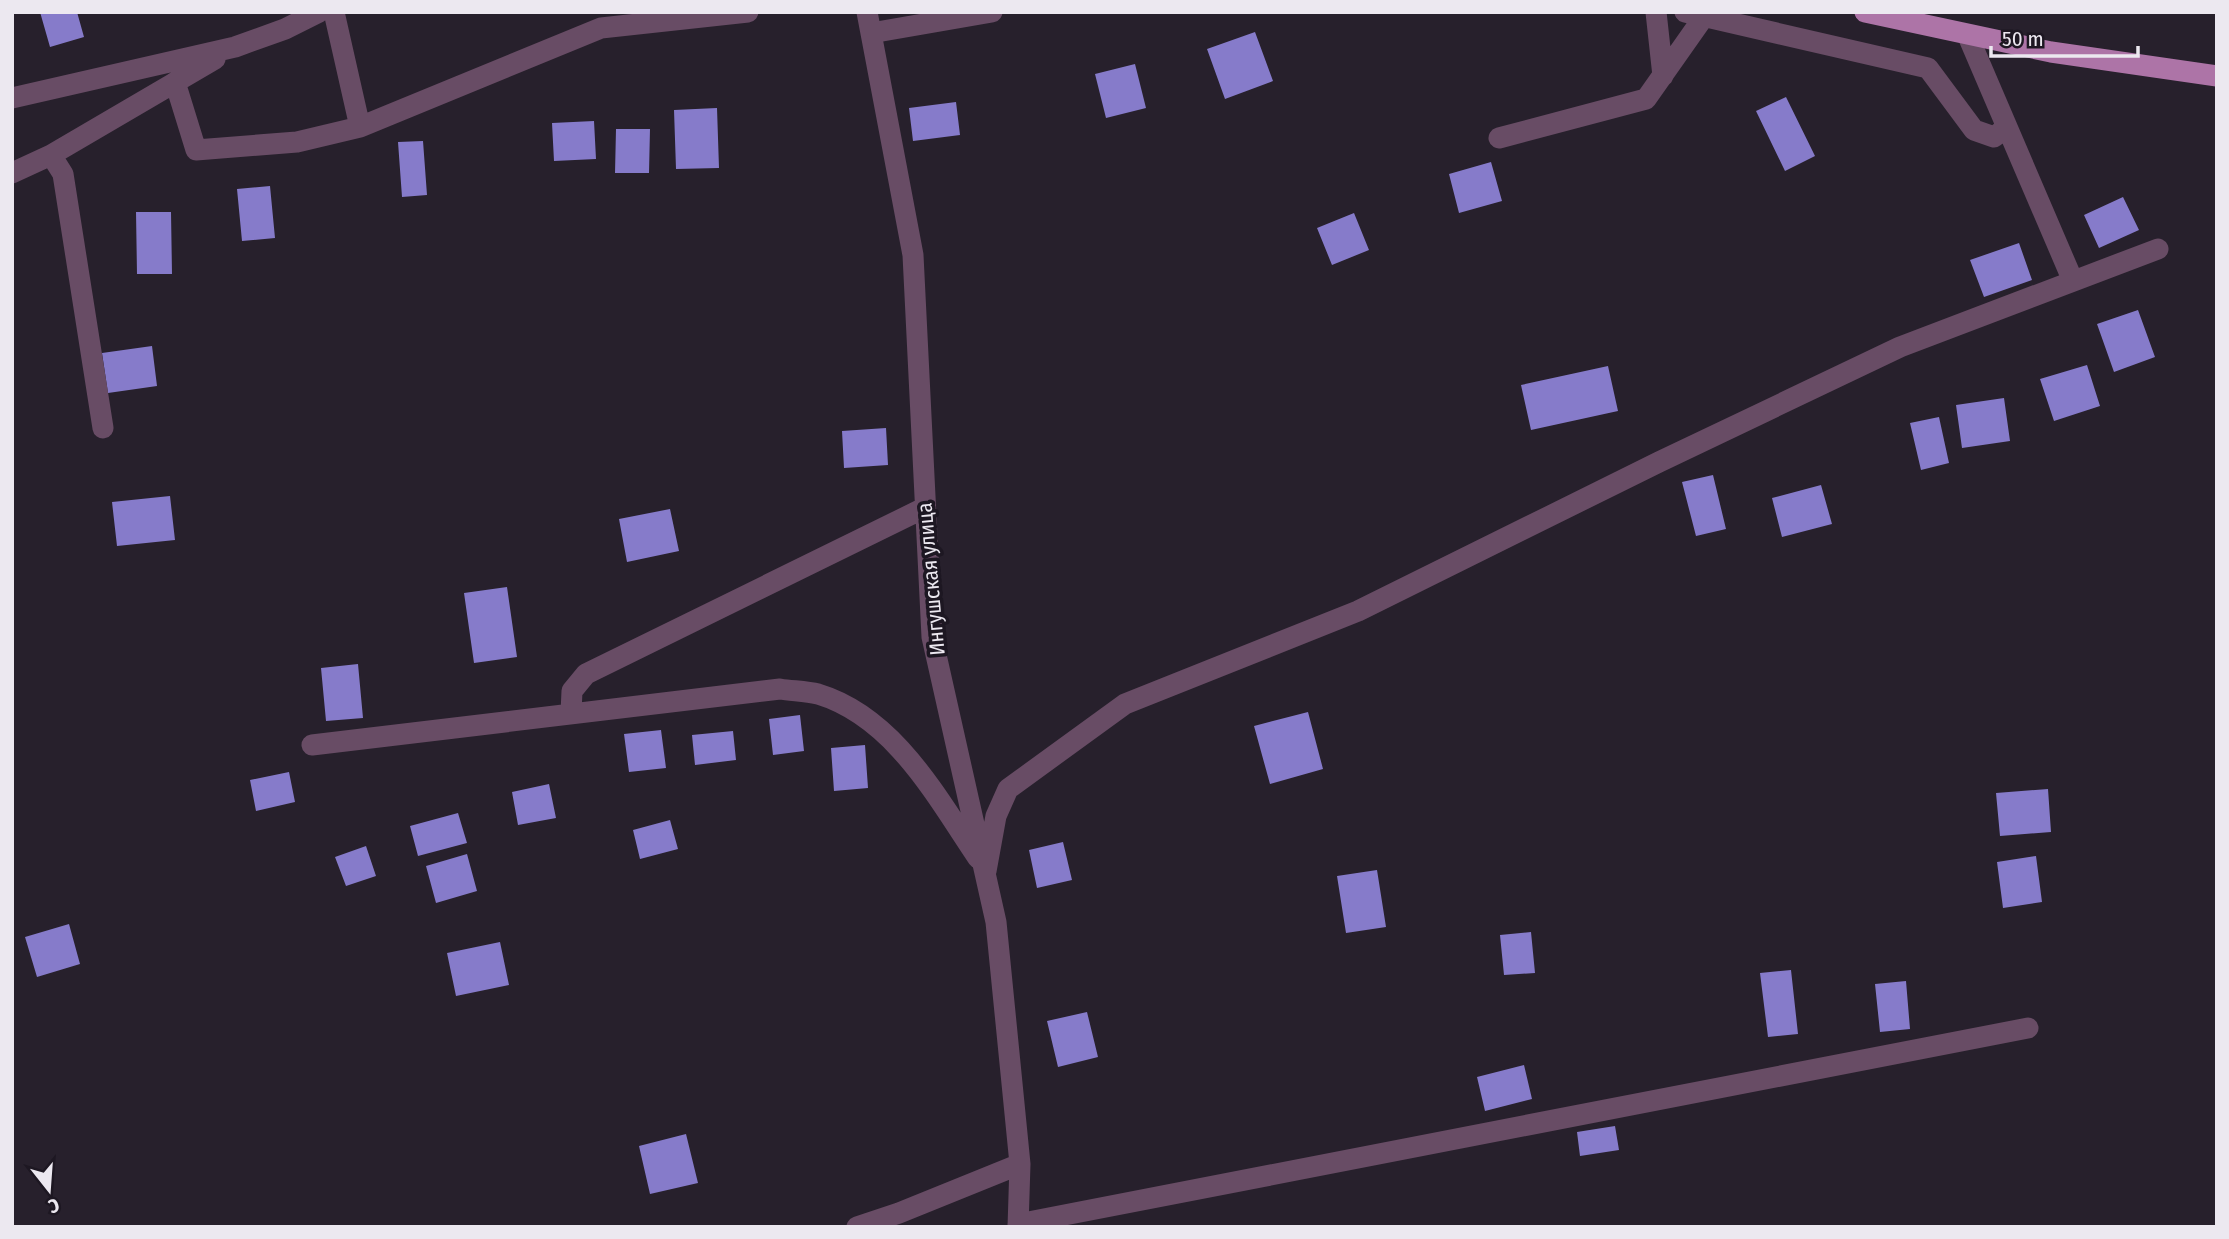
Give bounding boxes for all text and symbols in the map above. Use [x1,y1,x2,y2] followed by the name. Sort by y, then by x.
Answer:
[1991,14,2138,58] scale bar
[2002,26,2044,52] text: 50 m
[911,502,951,656] street label: Ингушская улица
[14,1155,84,1225] north arrow
[46,1193,62,1218] text: С

